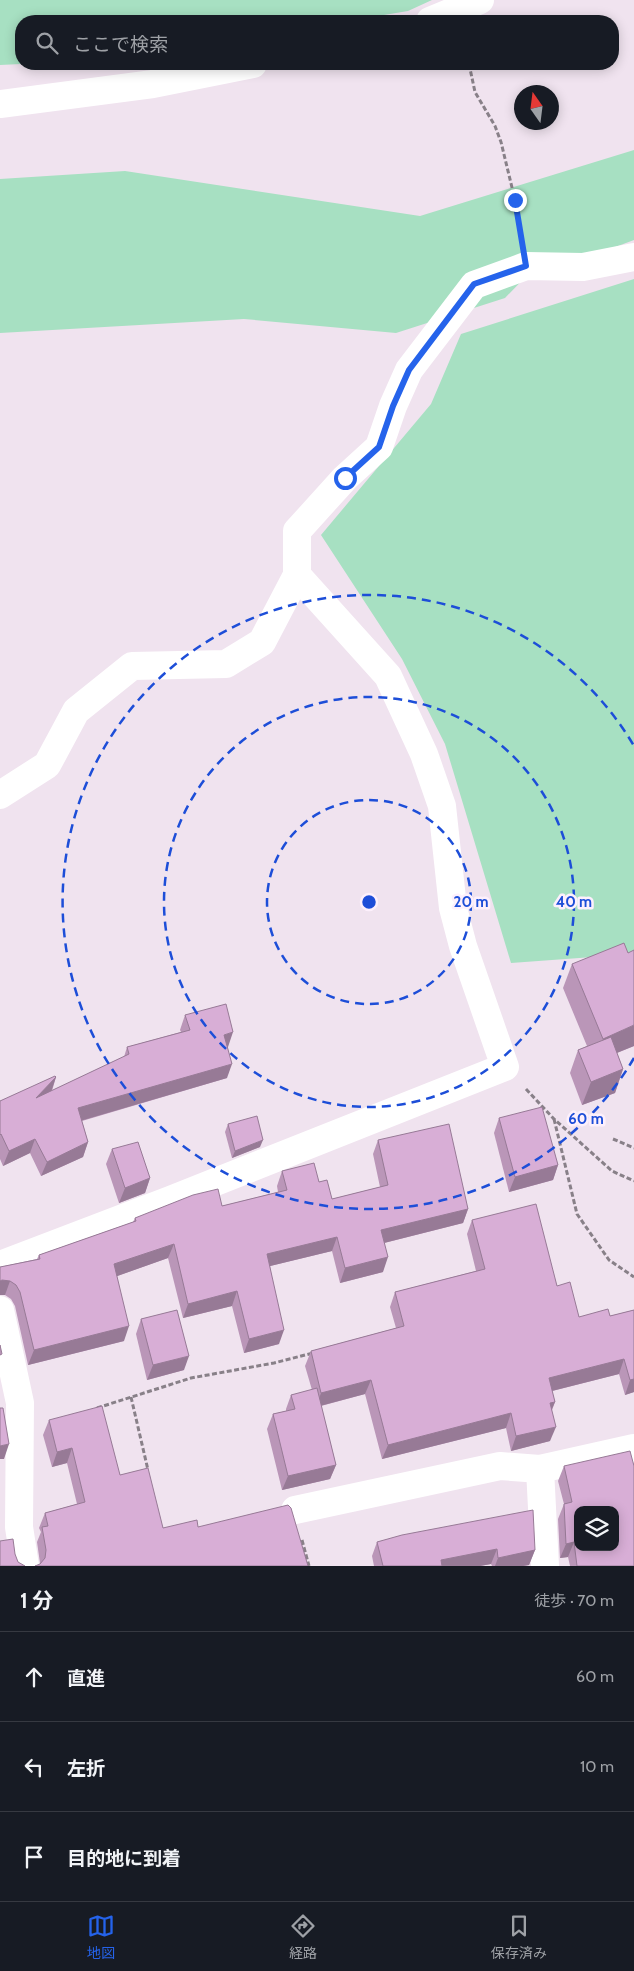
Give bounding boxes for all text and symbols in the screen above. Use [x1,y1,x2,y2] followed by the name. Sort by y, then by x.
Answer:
[15,15,619,70] search box
[33,29,61,57] icon: search
[73,33,168,56] text: ここで検索
[514,85,559,130] north arrow
[504,189,527,212] route end
[334,467,357,490] route start
[360,893,378,911] centre of rings
[454,893,488,911] text: 20 m
[556,893,592,911] text: 40 m
[568,1110,604,1128] text: 60 m
[574,1506,619,1551] map controls
[574,1506,619,1551] button: layers
[20,1588,53,1613] text: 1 分
[534,1591,614,1610] text: 徒歩 · 70 m
[20,1663,48,1691] icon: ahead
[67,1667,105,1690] text: 直進
[576,1667,614,1686] text: 60 m
[20,1753,48,1781] icon: left
[67,1757,105,1780] text: 左折
[580,1757,614,1776] text: 10 m
[20,1843,48,1871] icon: arrive
[67,1847,181,1870] text: 目的地に到着
[87,1912,115,1962] tab: 地図
[289,1912,317,1962] tab: 経路
[491,1912,547,1962] tab: 保存済み

